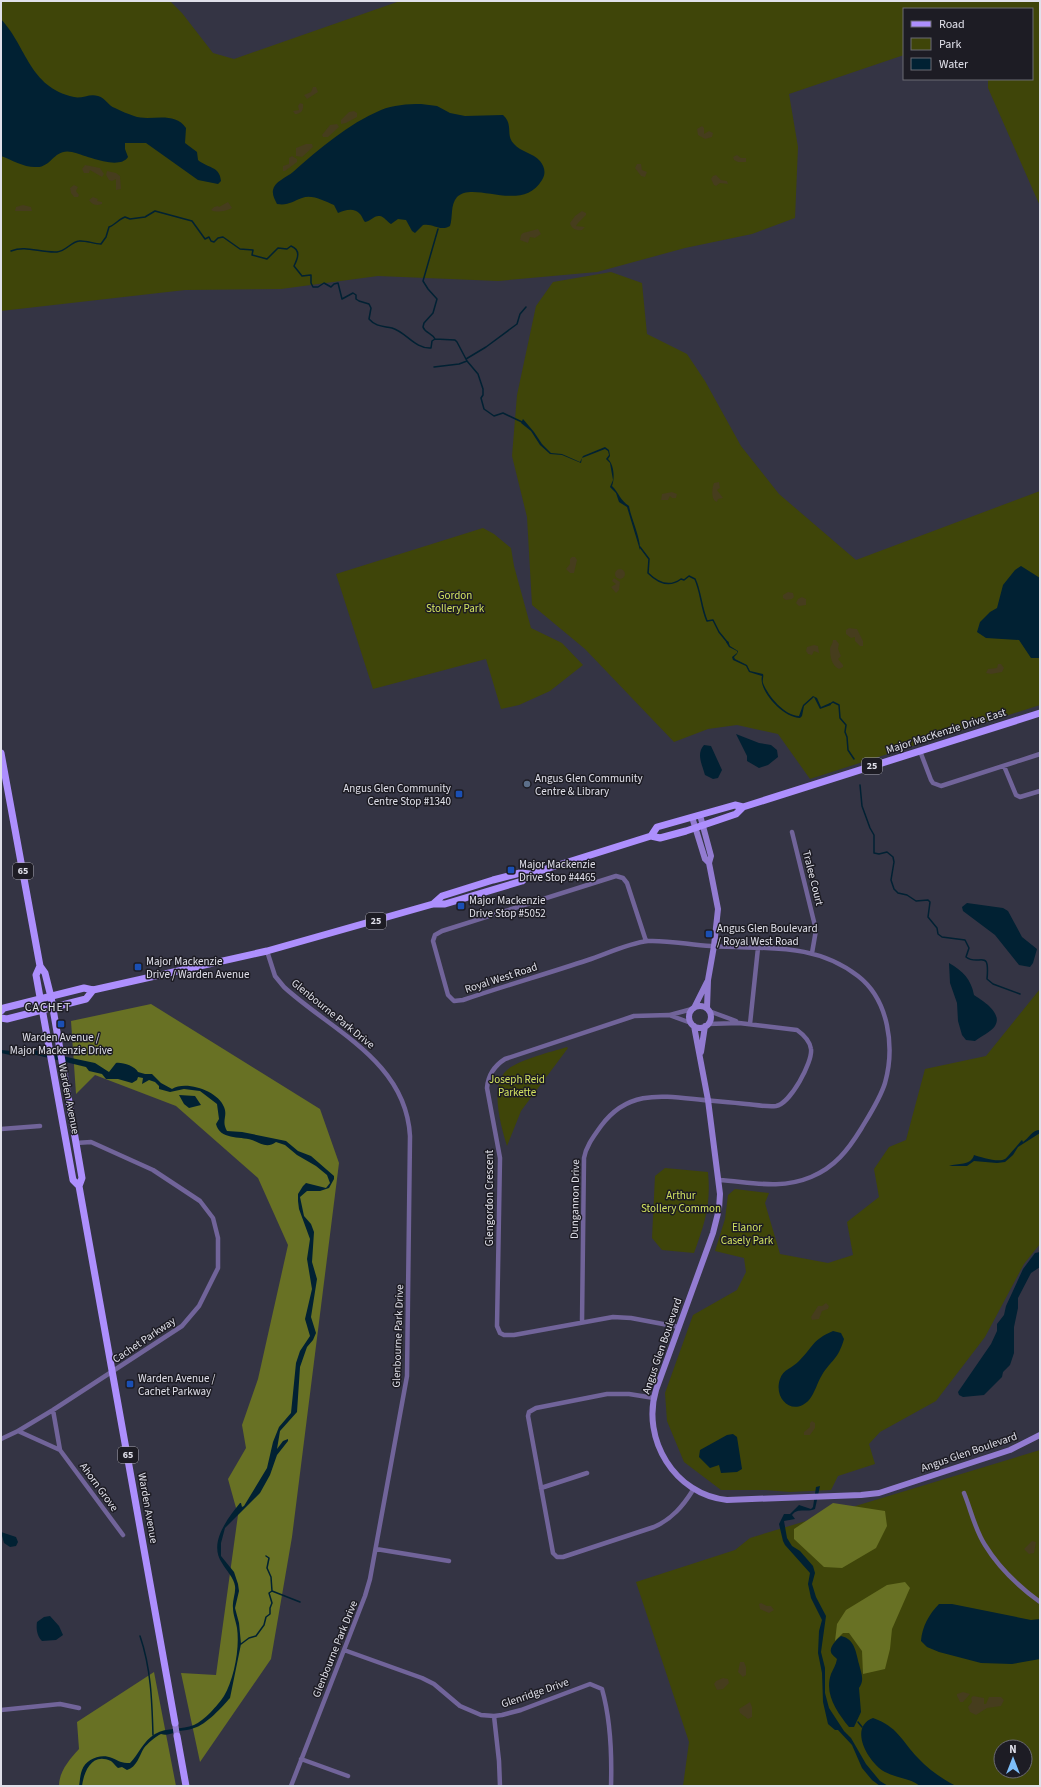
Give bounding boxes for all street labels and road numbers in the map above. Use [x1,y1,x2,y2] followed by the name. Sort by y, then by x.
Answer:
[884,704,1008,757] street label: Major MacKenzie Drive East
[862,758,882,774] road number: 25
[799,849,827,907] street label: Tralee Court
[13,863,33,879] road number: 65
[366,913,386,929] road number: 25
[463,959,539,997] street label: Royal West Road
[288,976,378,1053] street label: Glenbourne Park Drive
[55,1063,83,1136] street label: Warden Avenue
[482,1150,497,1246] street label: Glengordon Crescent
[567,1158,583,1239] street label: Dungannon Drive
[389,1284,407,1388] street label: Glenbourne Park Drive
[639,1296,685,1396] street label: Angus Glen Boulevard
[109,1313,179,1367] street label: Cachet Parkway
[919,1429,1019,1475] street label: Angus Glen Boulevard
[118,1447,138,1463] road number: 65
[76,1460,122,1515] street label: Ahorn Grove
[134,1472,162,1545] street label: Warden Avenue
[309,1598,361,1700] street label: Glenbourne Park Drive
[499,1674,571,1712] street label: Glenridge Drive

